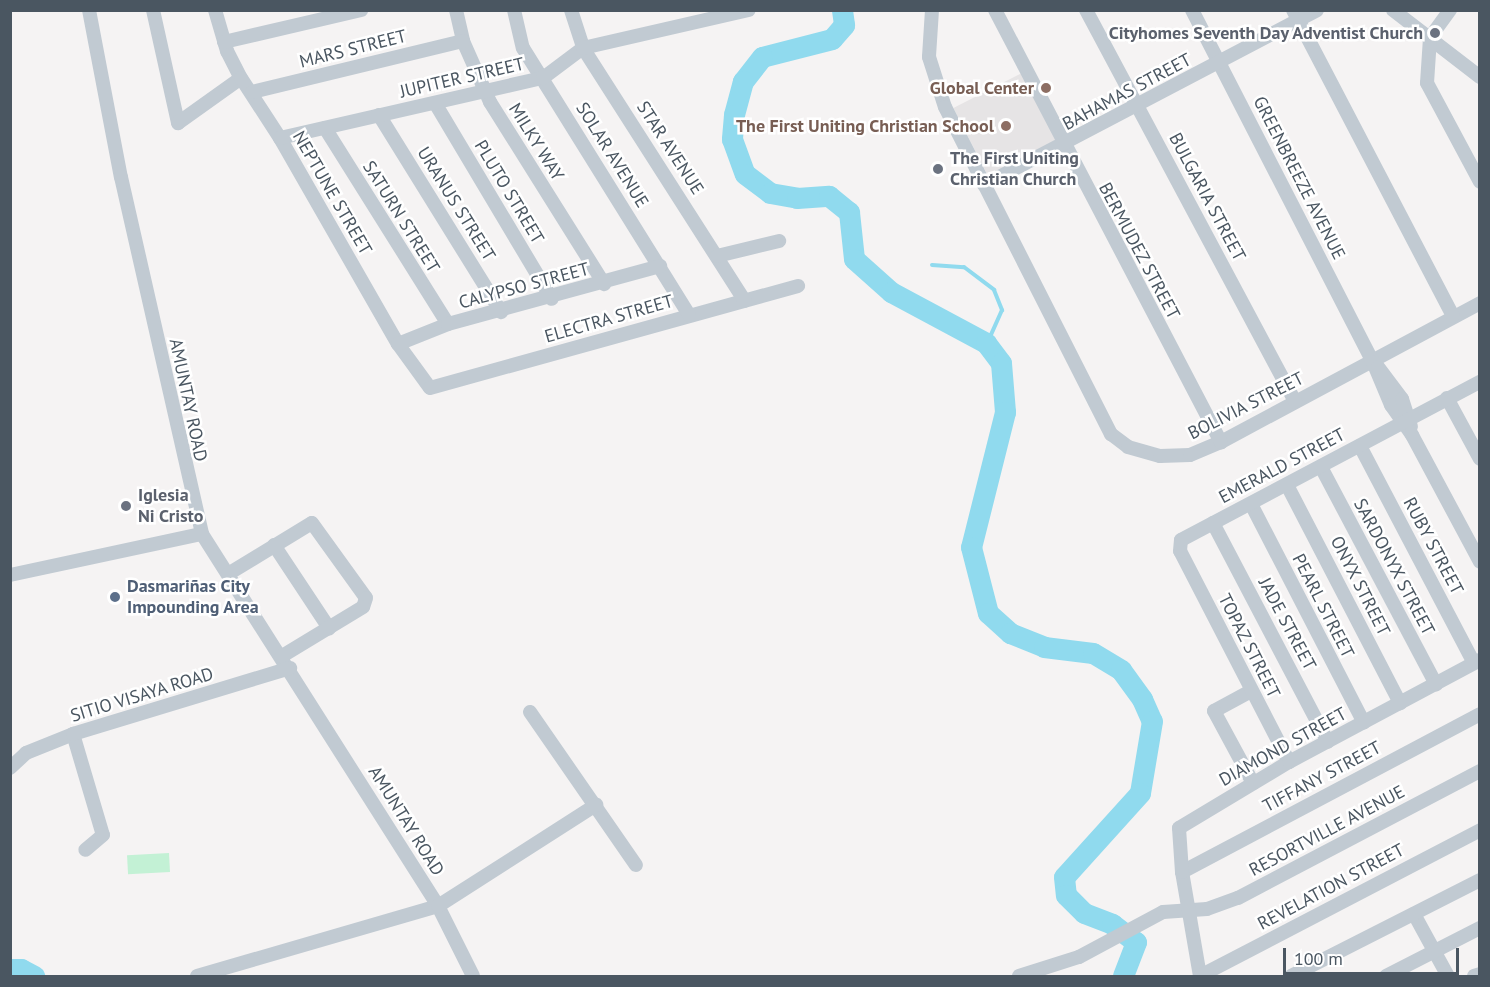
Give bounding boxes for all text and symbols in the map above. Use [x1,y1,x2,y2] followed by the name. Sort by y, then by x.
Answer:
[1107,22,1423,44] place label: Cityhomes Seventh Day Adventist Church
[297,25,409,73] street label: MARS STREET
[1428,26,1442,40] marker: Cityhomes Seventh Day Adventist Church
[1059,49,1195,135] street label: BAHAMAS STREET
[398,53,526,103] street label: JUPITER STREET
[930,77,1034,99] place label: Global Center
[1039,81,1053,95] marker: Global Center
[1248,92,1350,264] street label: GREENBREEZE AVENUE
[632,97,708,199] street label: STAR AVENUE
[571,98,653,212] street label: SOLAR AVENUE
[504,99,568,185] street label: MILKY WAY
[736,115,994,137] place label: The First Uniting Christian School
[999,119,1013,133] marker: The First Uniting Christian School
[288,127,376,259] street label: NEPTUNE STREET
[1164,129,1250,265] street label: BULGARIA STREET
[470,136,548,248] street label: PLUTO STREET
[412,143,500,265] street label: URANUS STREET
[950,148,1079,190] place label: The First Uniting Christian Church
[358,157,444,277] street label: SATURN STREET
[931,162,945,176] marker: The First Uniting Christian Church
[1094,179,1184,323] street label: BERMUDEZ STREET
[456,258,592,314] street label: CALYPSO STREET
[542,290,676,348] street label: ELECTRA STREET
[164,336,212,464] street label: AMUNTAY ROAD
[1184,367,1308,445] street label: BOLIVIA STREET
[1215,424,1349,508] street label: EMERALD STREET
[138,485,204,528] place label: Iglesia Ni Cristo
[1398,494,1468,598] street label: RUBY STREET
[1349,495,1439,639] street label: SARDONYX STREET
[119,499,133,513] marker: Iglesia Ni Cristo
[1326,532,1394,640] street label: ONYX STREET
[1287,550,1359,662] street label: PEARL STREET
[1254,574,1320,674] street label: JADE STREET
[127,576,259,618] place label: Dasmariñas City Impounding Area
[108,590,122,604] marker: Dasmariñas City Impounding Area
[1213,590,1285,702] street label: TOPAZ STREET
[67,663,217,727] street label: SITIO VISAYA ROAD
[1216,703,1350,791] street label: DIAMOND STREET
[1259,737,1385,817] street label: TIFFANY STREET
[364,762,448,880] street label: AMUNTAY ROAD
[1245,781,1409,881] street label: RESORTVILLE AVENUE
[1254,839,1408,935] street label: REVELATION STREET
[1286,936,1462,974] scale bar
[1294,947,1343,970] text: 100 m

